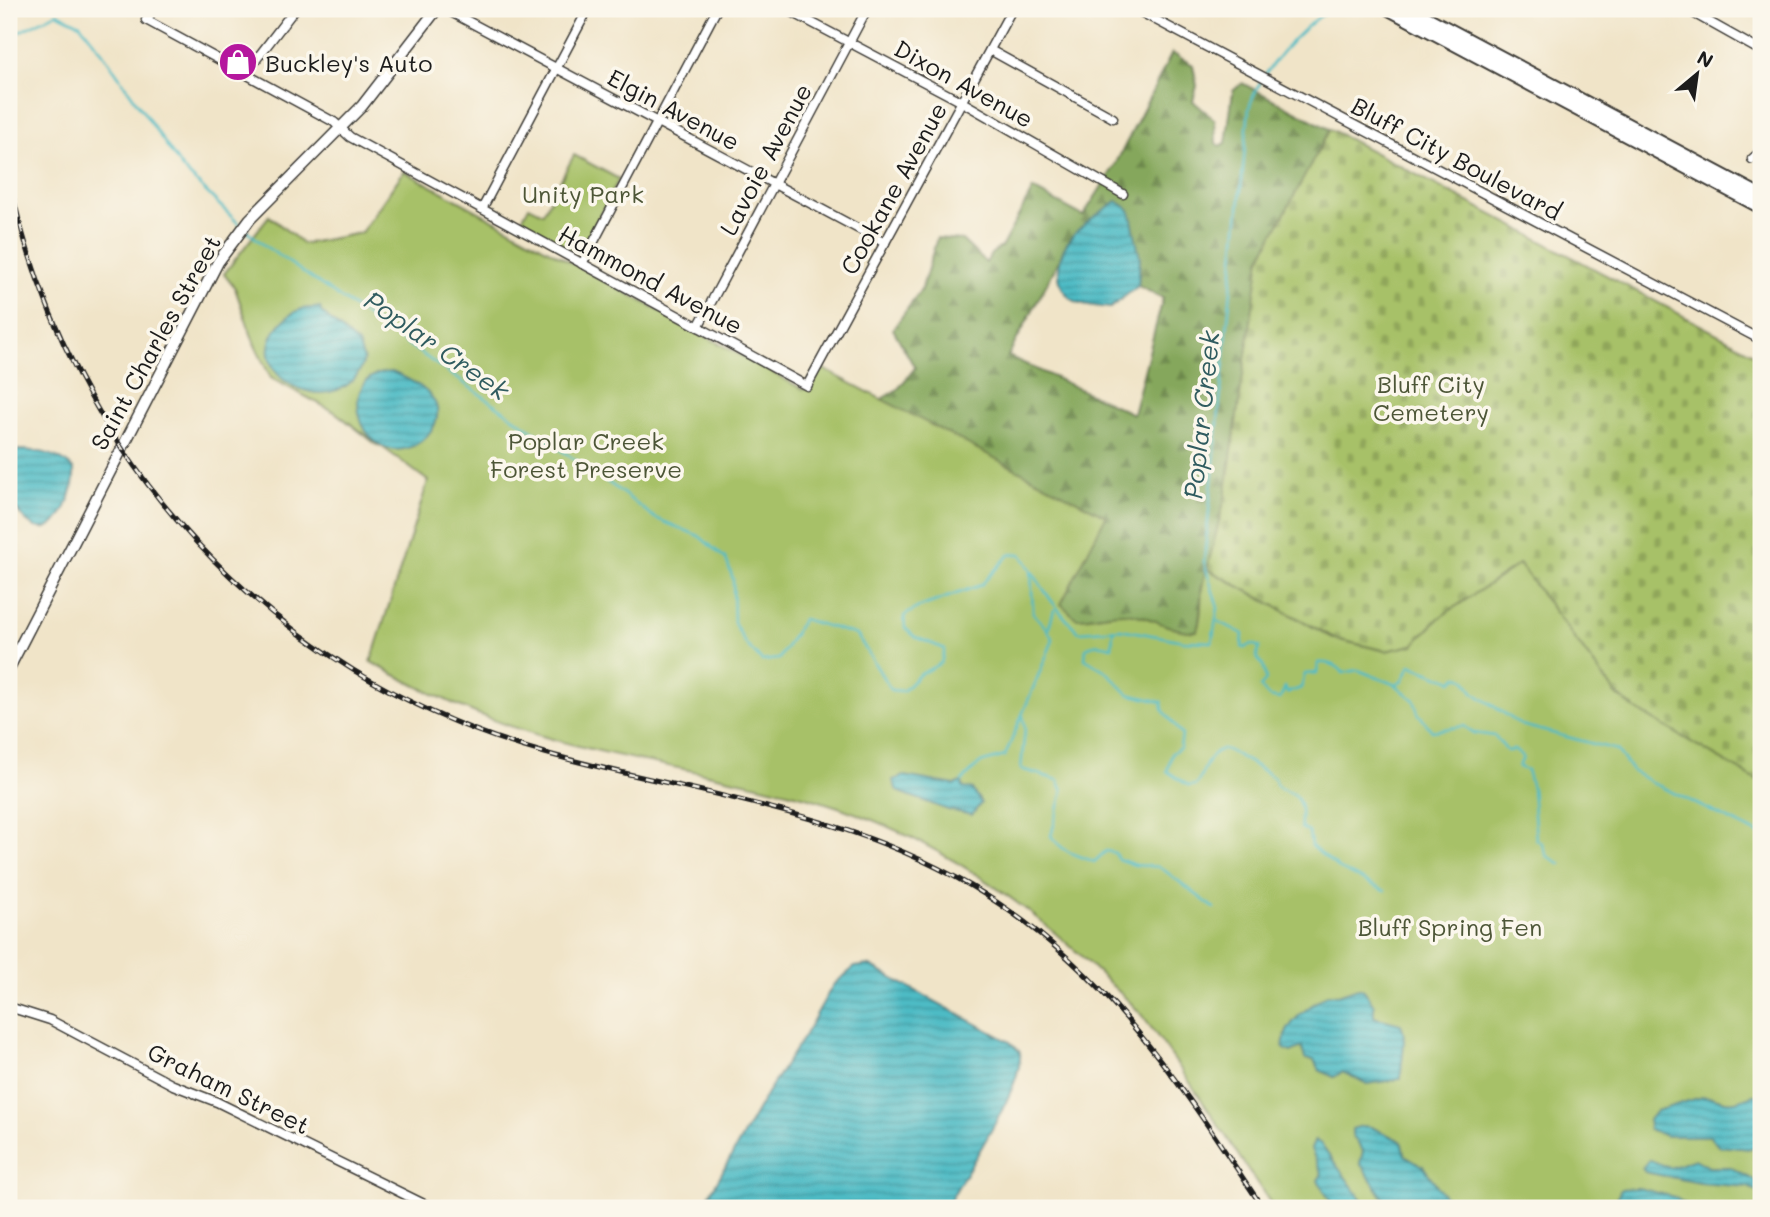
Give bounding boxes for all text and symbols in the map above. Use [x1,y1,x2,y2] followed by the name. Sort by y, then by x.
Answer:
[889,32,1039,134] street label: Dixon Avenue
[1662,38,1732,108] north arrow
[217,41,259,83] shop icon: Buckley's Auto
[1693,44,1718,73] text: N
[265,47,432,78] place label: Buckley's Auto
[603,61,745,157] street label: Elgin Avenue
[712,78,818,240] street label: Lavoie Avenue
[1347,89,1567,227] street label: Bluff City Boulevard
[833,96,953,280] street label: Cookane Avenue
[522,178,644,209] park label: Unity Park
[554,217,748,341] street label: Hammond Avenue
[83,229,227,455] street label: Saint Charles Street
[358,283,517,408] water label: Poplar Creek
[1175,328,1227,501] water label: Poplar Creek
[1373,368,1489,427] park label: Bluff City Cemetery
[490,425,682,484] park label: Poplar Creek Forest Preserve
[1358,911,1542,942] park label: Bluff Spring Fen
[143,1035,315,1141] street label: Graham Street

